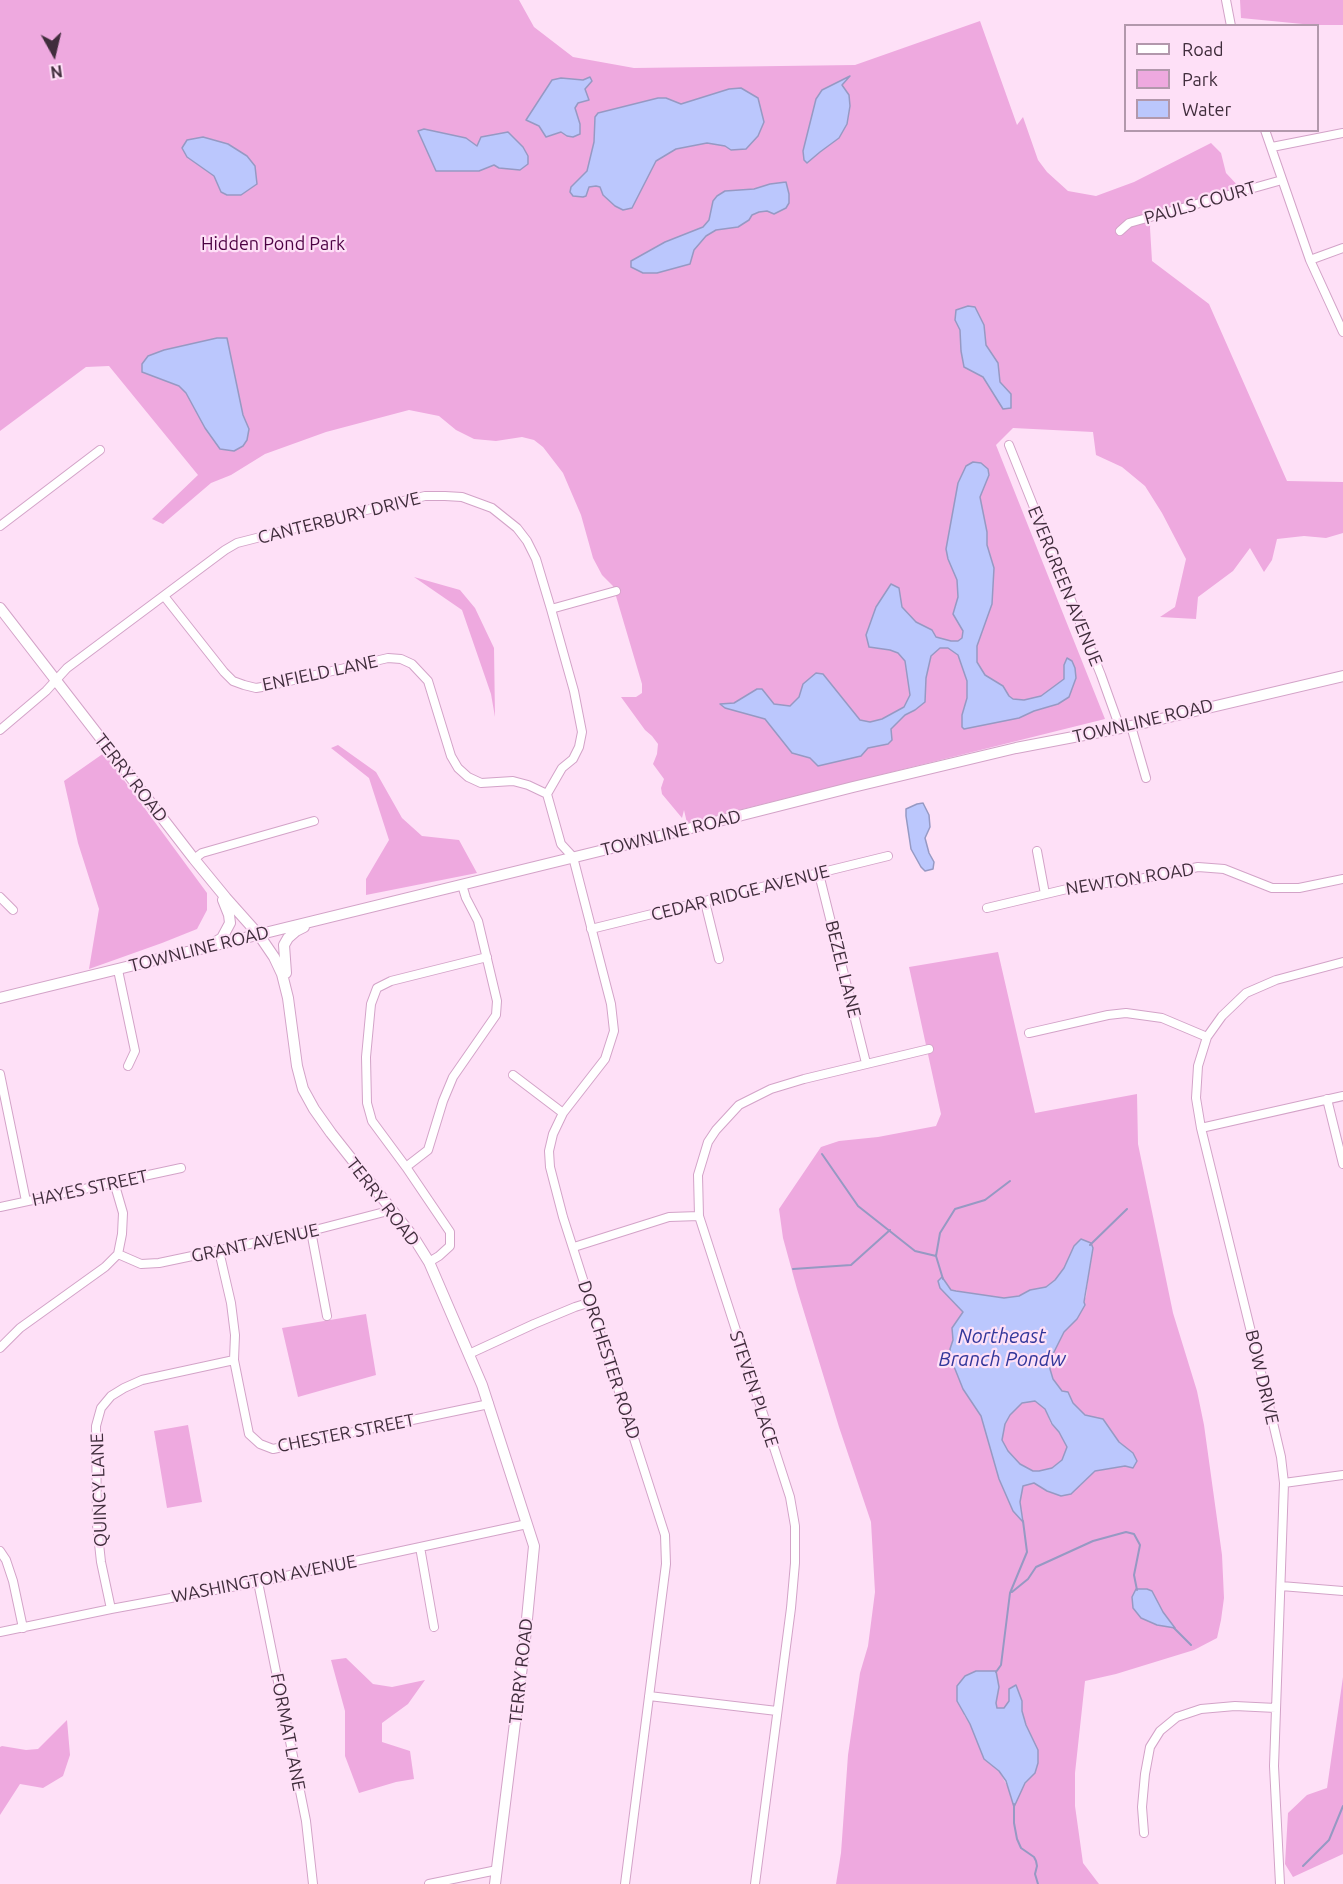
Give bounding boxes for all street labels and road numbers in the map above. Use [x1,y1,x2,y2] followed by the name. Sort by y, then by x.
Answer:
[1142,177,1258,229] street label: PAULS COURT
[256,487,422,549] street label: CANTERBURY DRIVE
[1023,503,1107,669] street label: EVERGREEN AVENUE
[260,650,380,696] street label: ENFIELD LANE
[1071,694,1215,748] street label: TOWNLINE ROAD
[90,729,172,827] street label: TERRY ROAD
[599,805,743,861] street label: TOWNLINE ROAD
[1064,858,1196,900] street label: NEWTON ROAD
[649,860,831,926] street label: CEDAR RIDGE AVENUE
[820,918,866,1020] street label: BEZEL LANE
[127,921,271,977] street label: TOWNLINE ROAD
[342,1153,424,1251] street label: TERRY ROAD
[30,1165,150,1211] street label: HAYES STREET
[189,1219,321,1267] street label: GRANT AVENUE
[573,1278,645,1442] street label: DORCHESTER ROAD
[725,1328,783,1450] street label: STEVEN PLACE
[1241,1328,1283,1426] street label: BOW DRIVE
[276,1409,416,1457] street label: CHESTER STREET
[86,1433,112,1547] street label: QUINCY LANE
[170,1550,358,1608] street label: WASHINGTON AVENUE
[505,1617,537,1725] street label: TERRY ROAD
[266,1671,310,1793] street label: FORMAT LANE

